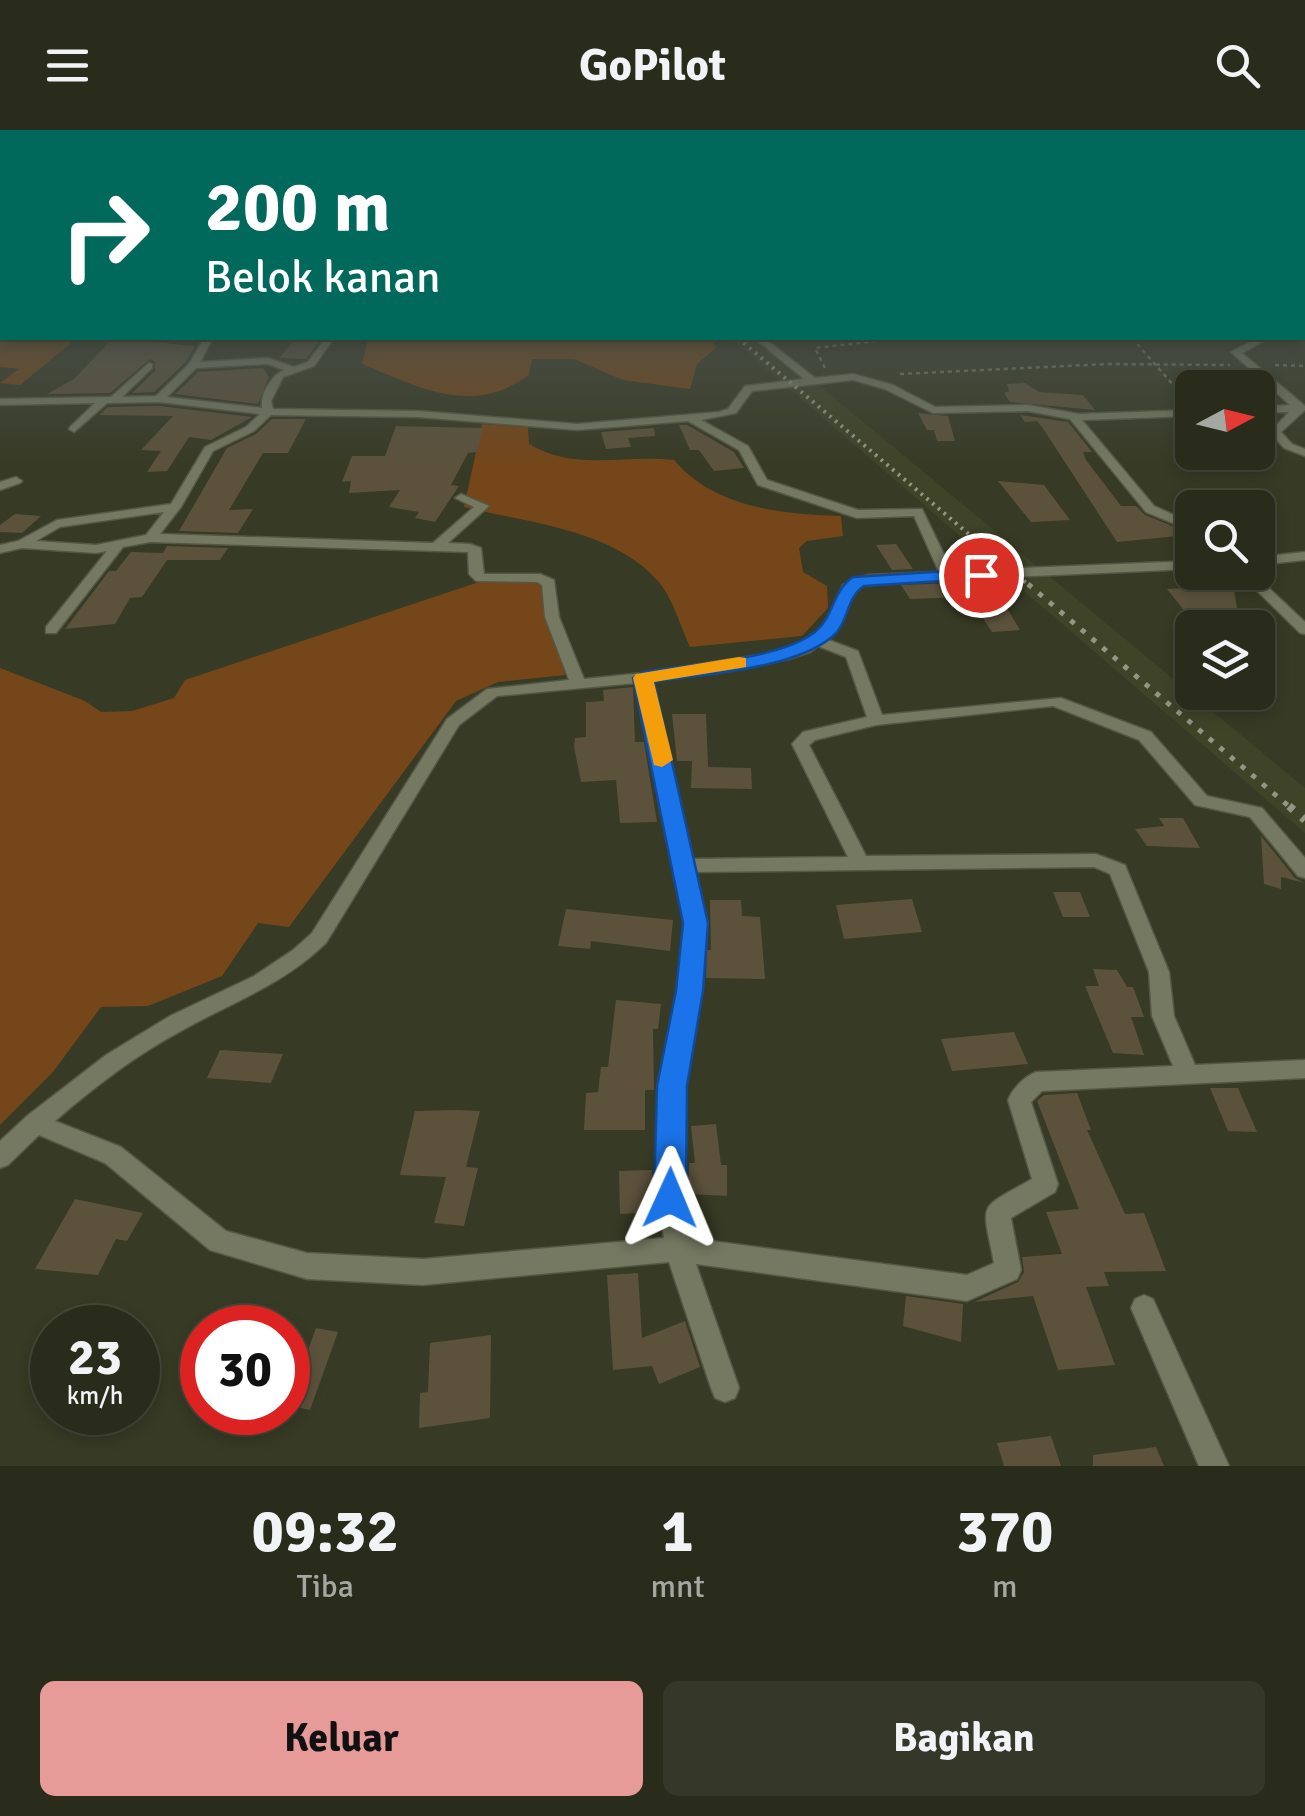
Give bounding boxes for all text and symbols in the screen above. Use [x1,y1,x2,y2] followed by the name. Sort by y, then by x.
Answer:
[40,38,95,93] icon: menu
[579,38,726,93] text: GoPilot
[1210,38,1265,93] icon: search
[205,164,390,250] text: 200 m
[40,170,170,300] icon: right
[205,250,441,305] text: Belok kanan
[1175,370,1275,470] north arrow
[1175,370,1275,710] map controls
[1175,490,1275,590] button: search
[939,533,1024,618] pin
[954,548,1009,603] icon: arrive
[1175,610,1275,710] button: layers
[618,1146,722,1250] position arrow
[180,1305,310,1435] speed limit sign: 30
[68,1327,122,1389] text: 23
[67,1380,123,1411] text: km/h
[252,1495,399,1569] text: 09:32
[661,1495,694,1569] text: 1
[956,1495,1053,1569] text: 370
[296,1567,354,1606] text: Tiba
[650,1567,705,1606] text: mnt
[992,1567,1018,1606] text: m
[40,1681,643,1796] button: Keluar
[663,1681,1265,1796] button: Bagikan

